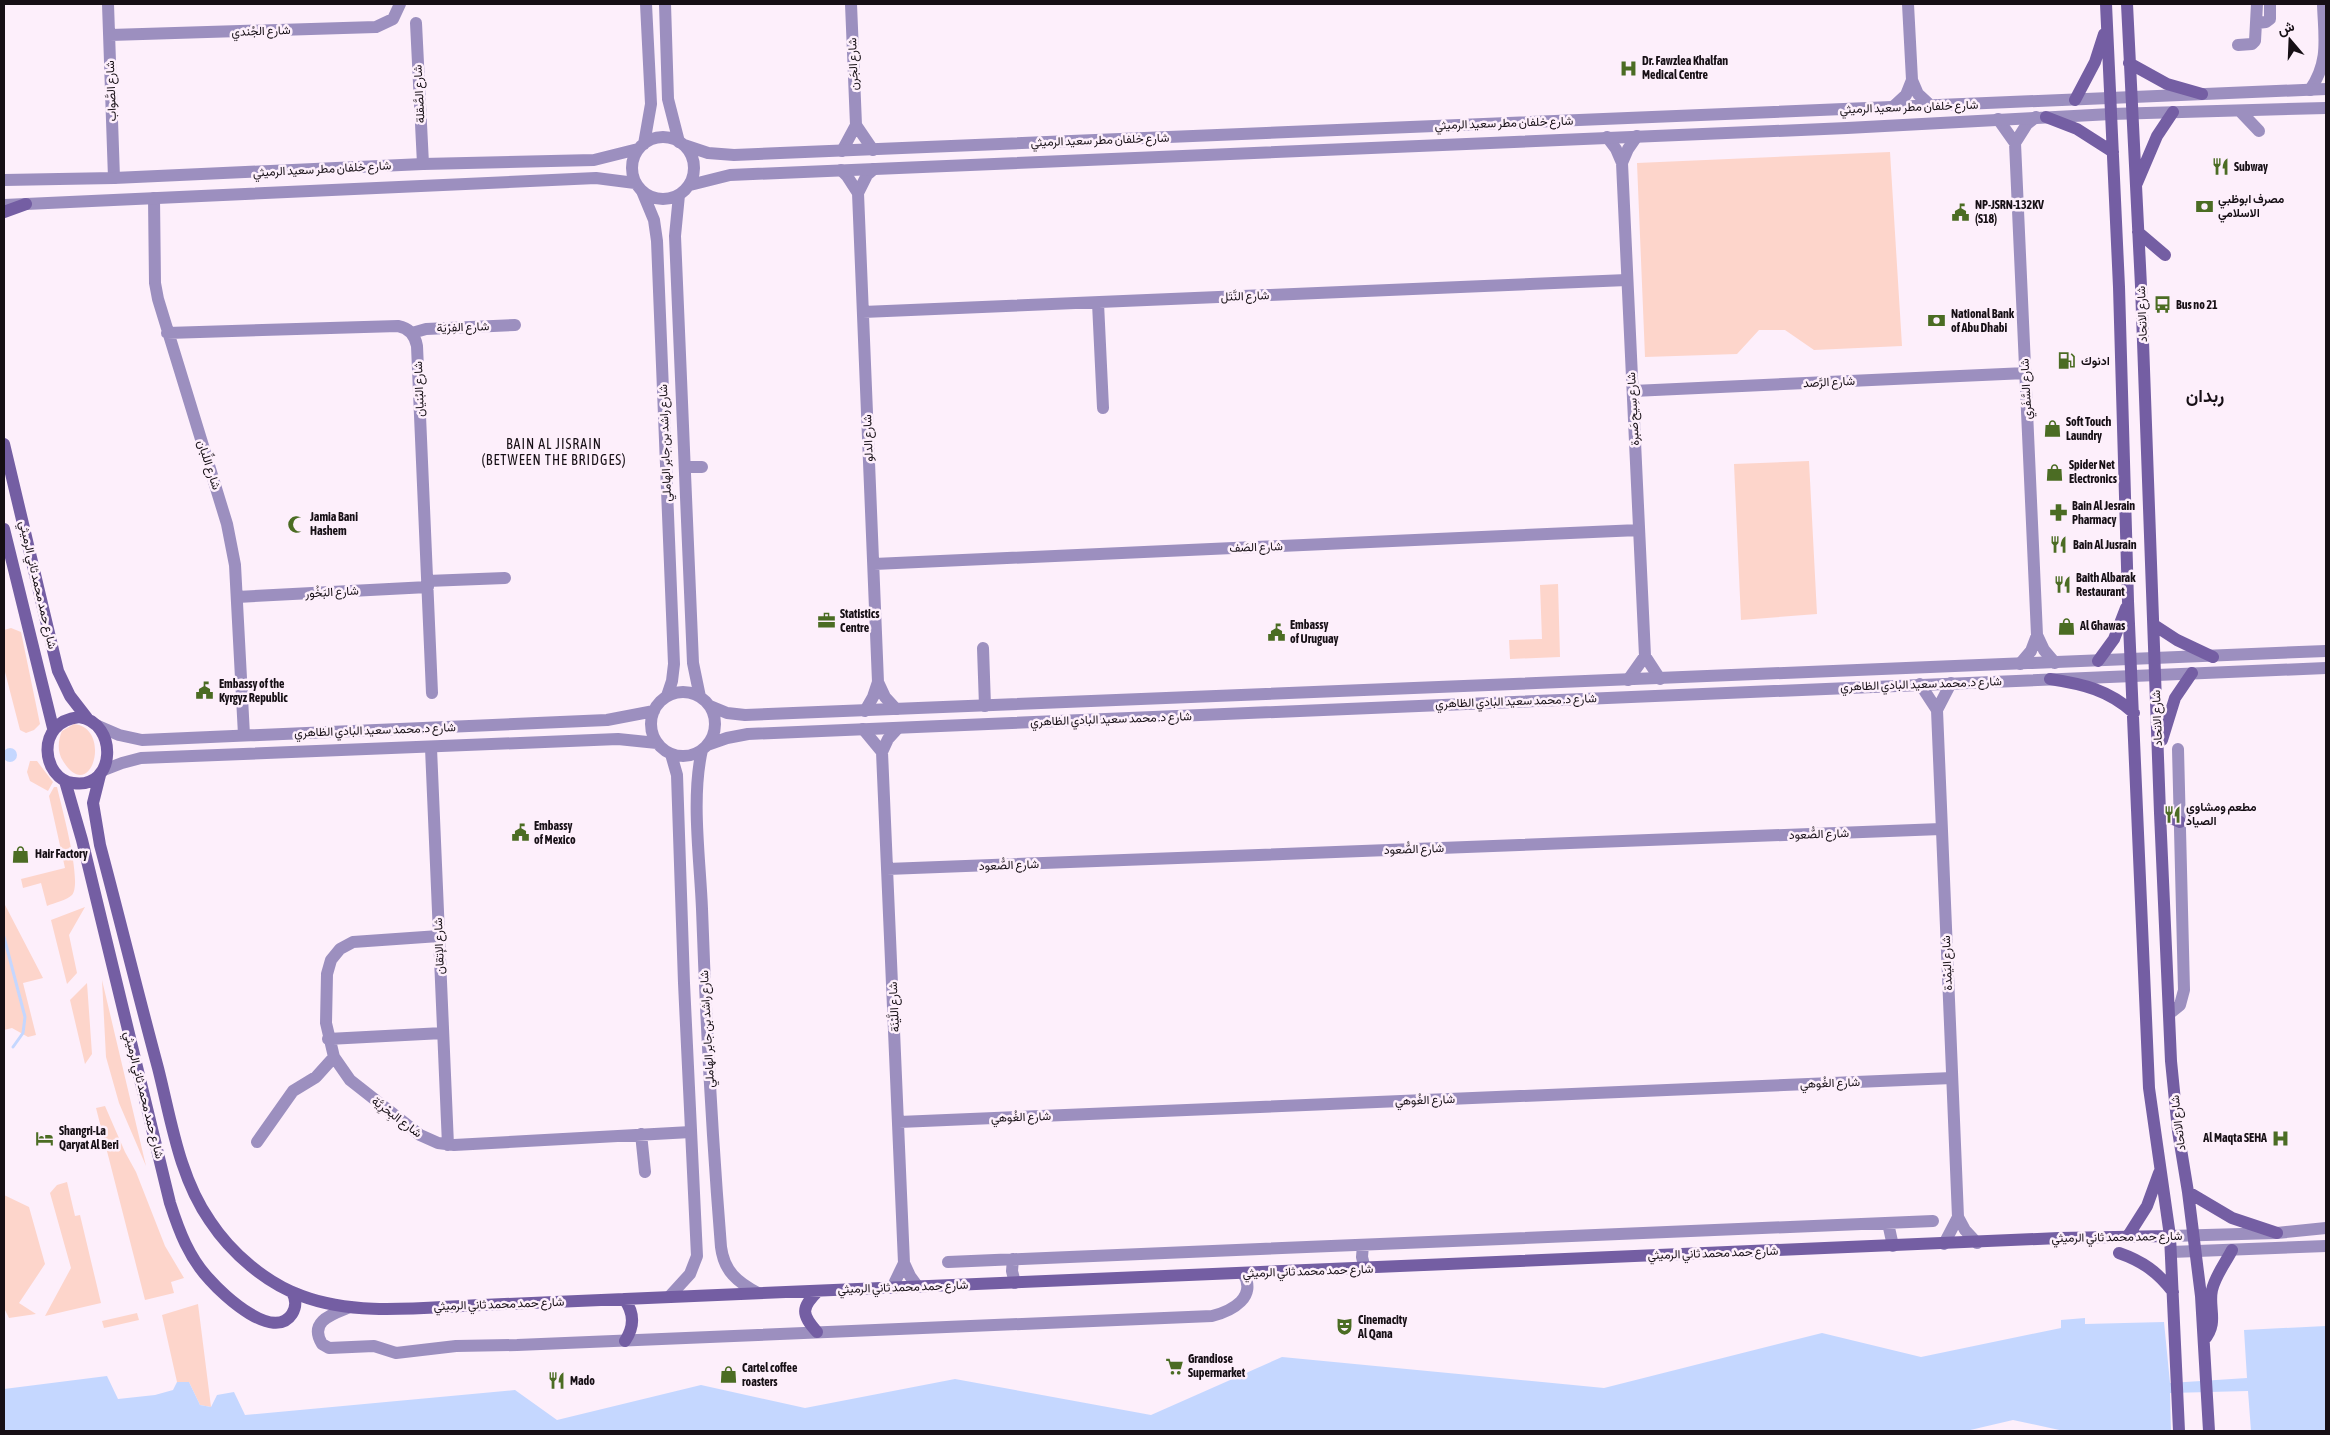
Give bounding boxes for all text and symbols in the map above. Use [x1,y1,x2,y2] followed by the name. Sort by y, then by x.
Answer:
[2265,15,2315,65] north arrow
[2275,17,2297,39] text: ش
[231,23,291,42] street label: شارع الجُندي
[845,37,863,91] street label: شارع الجَرن
[1642,54,1728,82] place label: Dr. Fawzlea Khalfan Medical Centre
[1618,58,1638,78] hospital icon: Dr. Fawzlea Khalfan Medical Centre
[103,60,121,122] street label: شارع الصَّواب
[410,64,430,124] street label: شارع الصَّقلة
[1839,98,1979,119] street label: شارع خلفان مطر سعيد الرميثي
[1434,114,1574,135] street label: شارع خلفان مطر سعيد الرميثي
[1030,131,1170,152] street label: شارع خلفان مطر سعيد الرميثي
[2210,157,2230,177] restaurant icon: Subway
[252,158,392,183] street label: شارع خلفان مطر سعيد الرميثي
[2234,160,2268,174] place label: Subway
[2218,192,2285,223] place label: مصرف ابوظبي الاسلامي
[2194,196,2214,216] bank icon: مصرف ابوظبي الاسلامي
[1975,198,2044,226] place label: NP-JSRN-132KV (S18)
[1951,202,1971,222] public building icon: NP-JSRN-132KV (S18)
[2134,286,2152,342] street label: شارع الاتحاد
[1220,288,1270,306] street label: شارع النَّتَل
[2152,295,2172,315] bus stop icon: Bus no 21
[2176,298,2218,312] place label: Bus no 21
[1951,307,2015,335] place label: National Bank of Abu Dhabi
[1927,311,1947,331] bank icon: National Bank of Abu Dhabi
[436,319,490,337] street label: شارع الفِرْيَة
[2057,351,2077,371] fuel station icon: ادنوك
[2081,354,2110,369] place label: ادنوك
[2017,358,2038,420] street label: شارع السَّفَري
[411,361,429,417] street label: شارع البُنيان
[1624,372,1644,446] street label: شارع سِيح صَبرة
[1803,374,1856,392] street label: شارع الرَّصد
[656,384,677,502] street label: شارع راشد بن جابر الهاملي
[2186,385,2224,407] district label: ربدان
[860,414,878,462] street label: شارع الدلو
[2066,415,2112,443] place label: Soft Touch Laundry
[2042,419,2062,439] shop icon: Soft Touch Laundry
[481,436,627,468] district label: BAIN AL JISRAIN (BETWEEN THE BRIDGES)
[193,438,226,492] street label: شارع اللِّبان
[2069,458,2118,486] place label: Spider Net Electronics
[2045,462,2065,482] shop icon: Spider Net Electronics
[2072,499,2135,527] place label: Bain Al Jesrain Pharmacy
[2048,503,2068,523] pharmacy icon: Bain Al Jesrain Pharmacy
[309,510,358,538] place label: Jamia Bani Hashem
[286,514,306,534] mosque icon: Jamia Bani Hashem
[14,520,60,651] street label: شارع حمد محمد ثاني الرميثي
[2049,535,2069,555] restaurant icon: Bain Al Jusrain
[2073,538,2137,552] place label: Bain Al Jusrain
[1229,539,1283,557] street label: شارع الصَف
[2076,571,2136,599] place label: Baith Albarak Restaurant
[2052,575,2072,595] restaurant icon: Baith Albarak Restaurant
[304,583,359,602] street label: شارع البَخُور
[840,607,880,635] place label: Statistics Centre
[816,611,836,631] office icon: Statistics Centre
[2056,616,2076,636] shop icon: Al Ghawas
[1290,618,1339,646] place label: Embassy of Uruguay
[2079,619,2126,633] place label: Al Ghawas
[1266,622,1286,642] public building icon: Embassy of Uruguay
[1840,674,2002,697] street label: شارع د. محمد سعيد البادي الظاهري
[219,677,288,705] place label: Embassy of the Kyrgyz Republic
[195,681,215,701] public building icon: Embassy of the Kyrgyz Republic
[2149,690,2167,746] street label: شارع الاتحاد
[1435,691,1597,714] street label: شارع د. محمد سعيد البادي الظاهري
[1030,709,1192,732] street label: شارع د. محمد سعيد البادي الظاهري
[294,720,456,743] street label: شارع د. محمد سعيد البادي الظاهري
[2186,800,2257,828] place label: مطعم ومشاوي الصياد
[2162,804,2182,824] restaurant icon: مطعم ومشاوي الصياد
[534,819,576,847] place label: Embassy of Mexico
[510,823,530,843] public building icon: Embassy of Mexico
[1789,825,1849,844] street label: شارع الصُّعود
[1384,840,1444,859] street label: شارع الصُّعود
[11,844,31,864] shop icon: Hair Factory
[35,847,88,861] place label: Hair Factory
[979,856,1039,875] street label: شارع الصُّعود
[431,917,449,975] street label: شارع الإتقان
[1939,935,1957,991] street label: شارع اليَمْدة
[697,970,720,1088] street label: شارع راشد بن جابر الهاملي
[884,981,904,1033] street label: شارع اللَّيْنَة
[118,1030,167,1161] street label: شارع حمد محمد ثاني الرميثي
[1800,1074,1861,1094] street label: شارع الغُوهي
[1395,1091,1456,1111] street label: شارع الغُوهي
[368,1094,425,1142] street label: شارع البِحْرِيَّة
[2168,1094,2190,1152] street label: شارع الاتحاد
[991,1108,1052,1128] street label: شارع الغُوهي
[59,1124,119,1152] place label: Shangri-La Qaryat Al Beri
[35,1128,55,1148] hotel icon: Shangri-La Qaryat Al Beri
[2271,1128,2291,1148] hospital icon: Al Maqta SEHA
[2202,1131,2267,1145] place label: Al Maqta SEHA
[2051,1229,2183,1248] street label: شارع حمد محمد ثاني الرميثي
[1647,1244,1779,1265] street label: شارع حمد محمد ثاني الرميثي
[1242,1262,1374,1283] street label: شارع حمد محمد ثاني الرميثي
[837,1278,969,1299] street label: شارع حمد محمد ثاني الرميثي
[433,1295,565,1316] street label: شارع حمد محمد ثاني الرميثي
[1357,1313,1407,1341] place label: Cinemacity Al Qana
[1334,1317,1354,1337] theatre icon: Cinemacity Al Qana
[1188,1352,1246,1380] place label: Grandiose Supermarket
[1164,1356,1184,1376] supermarket icon: Grandiose Supermarket
[742,1361,798,1389] place label: Cartel coffee roasters
[718,1365,738,1385] shop icon: Cartel coffee roasters
[546,1371,566,1391] restaurant icon: Mado
[570,1374,595,1388] place label: Mado

